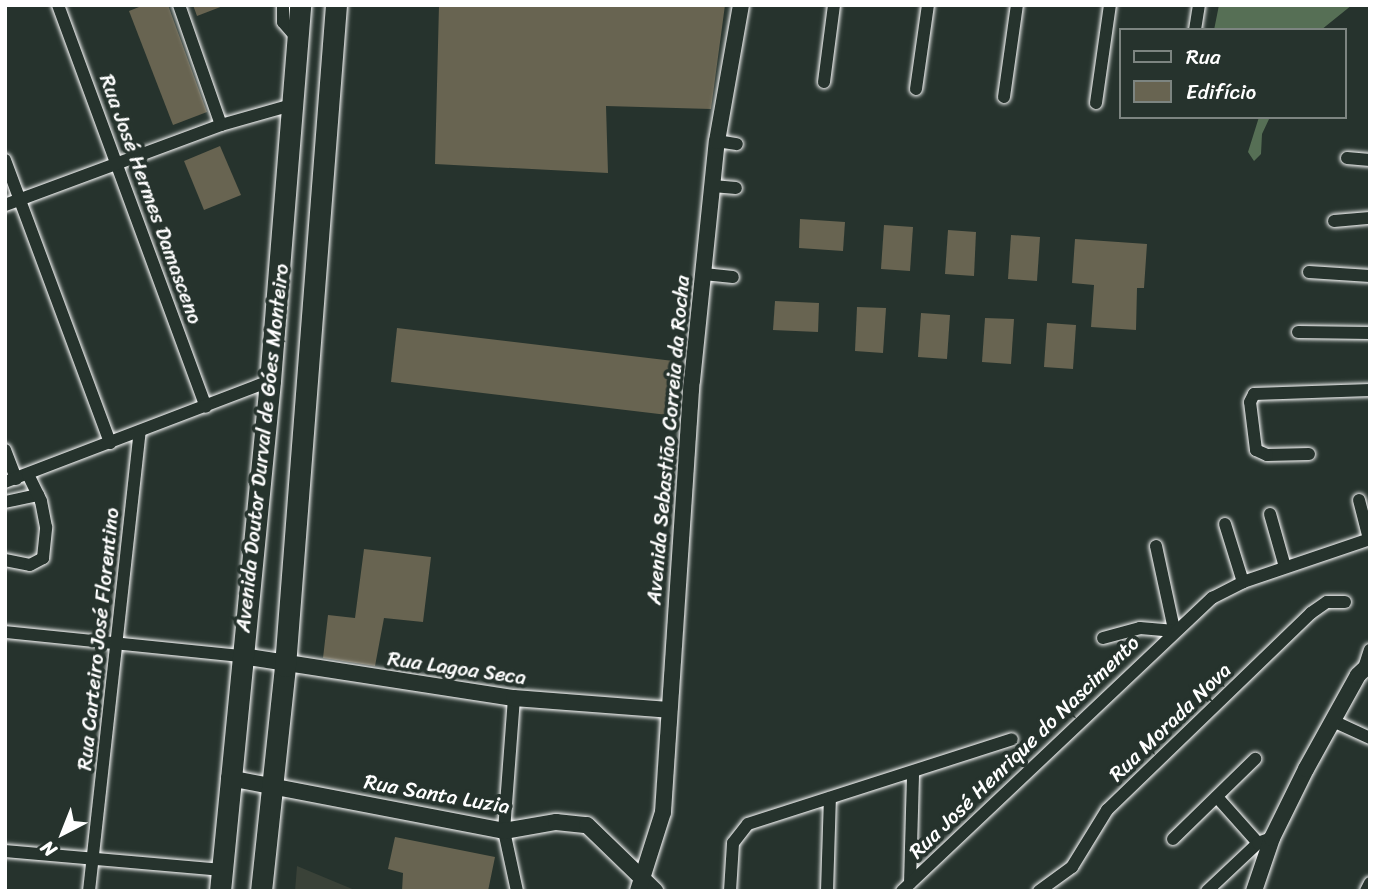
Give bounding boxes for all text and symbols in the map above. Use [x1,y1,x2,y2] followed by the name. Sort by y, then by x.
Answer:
[1120,28,1347,119] legend
[1186,38,1221,76] text: Rua
[94,71,208,327] street label: Rua José Hermes Damasceno
[1186,73,1256,111] text: Edifício
[230,262,294,634] street label: Avenida Doutor Durval de Góes Monteiro
[641,274,695,606] street label: Avenida Sebastião Correia da Rocha
[72,506,124,772] street label: Rua Carteiro José Florentino
[903,630,1145,864] street label: Rua José Henrique do Nascimento
[385,646,529,690] street label: Rua Lagoa Seca
[1104,658,1236,786] street label: Rua Morada Nova
[362,769,512,819] street label: Rua Santa Luzia
[28,798,98,868] north arrow
[33,832,65,866] text: N

